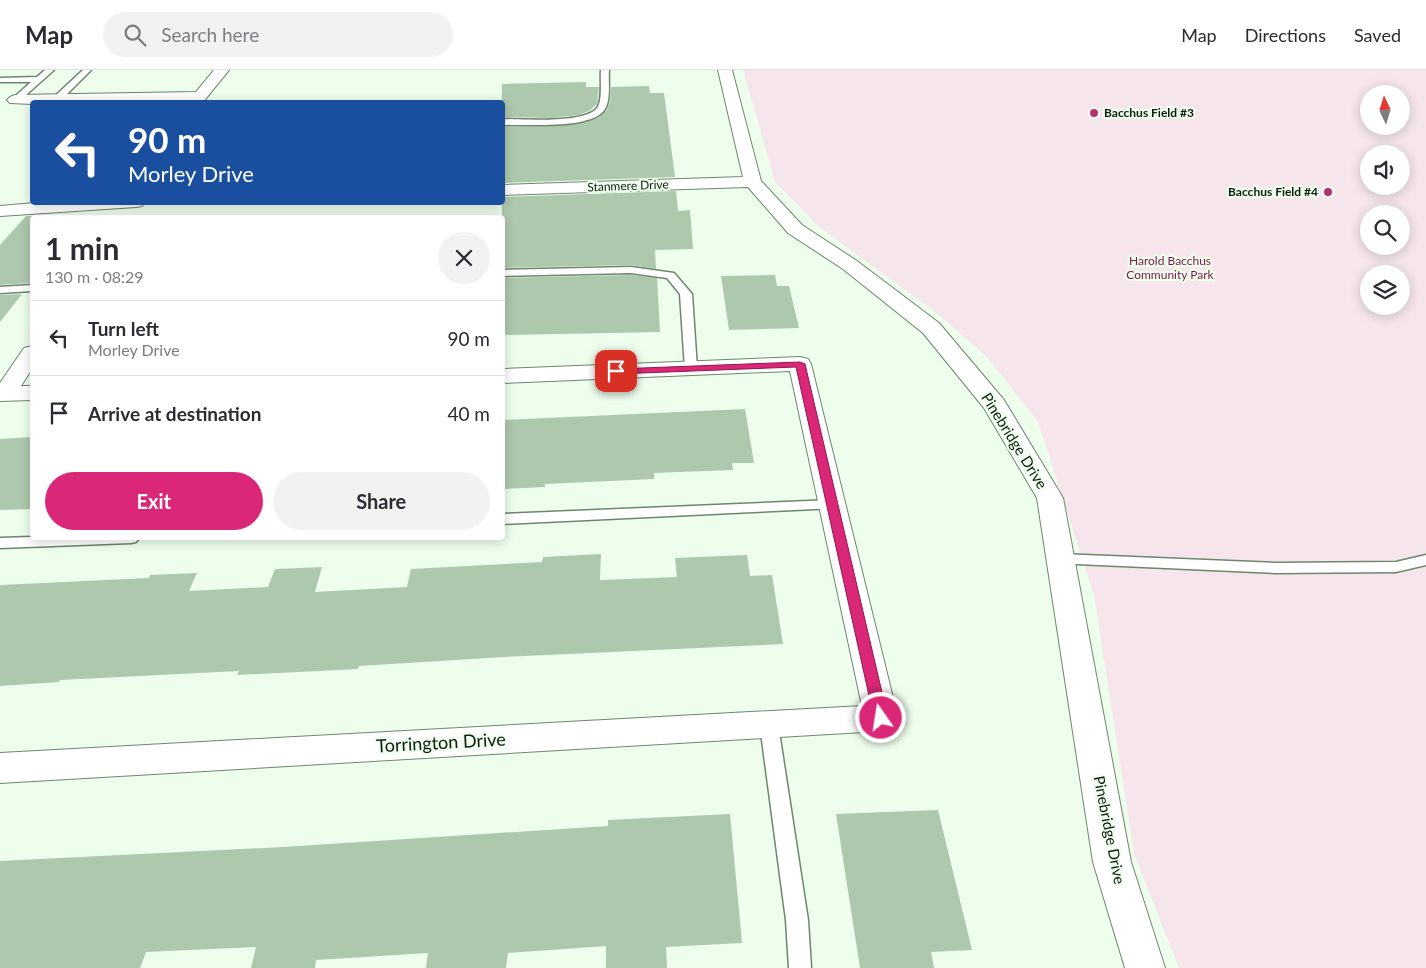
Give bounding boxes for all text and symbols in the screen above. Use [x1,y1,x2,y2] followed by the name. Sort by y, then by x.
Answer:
[103,12,453,57] search box
[25,20,73,49] text: Map
[121,21,149,49] icon: search
[161,23,259,46] text: Search here
[1181,24,1217,46] text: Map
[1245,24,1326,46] text: Directions
[1354,24,1401,46] text: Saved
[1360,85,1410,135] north arrow
[1360,85,1410,315] map controls
[1104,105,1194,120] place label: Bacchus Field #3
[1088,107,1100,119] marker: Bacchus Field #3
[128,118,206,160] text: 90 m
[45,120,110,185] icon: left
[1360,145,1410,195] button: sound
[128,160,254,187] text: Morley Drive
[587,177,669,194] street label: Stanmere Drive
[1228,184,1318,199] place label: Bacchus Field #4
[1322,186,1334,198] marker: Bacchus Field #4
[1360,205,1410,255] button: search
[45,230,119,266] text: 1 min
[438,232,490,284] button: close
[1126,253,1215,282] park label: Harold Bacchus Community Park
[1360,265,1410,315] button: layers
[45,267,144,286] text: 130 m · 08:29
[88,317,159,340] text: Turn left
[45,324,73,352] icon: left
[447,327,490,350] text: 90 m
[88,340,180,359] text: Morley Drive
[595,350,637,392] pin
[602,357,630,385] icon: arrive
[978,389,1052,492] street label: Pinebridge Drive
[45,399,73,427] icon: arrive
[88,402,261,425] text: Arrive at destination
[447,402,490,425] text: 40 m
[45,472,263,530] button: Exit
[273,472,490,530] button: Share
[854,691,906,743] position arrow
[376,728,506,756] street label: Torrington Drive
[1091,774,1129,886] street label: Pinebridge Drive

